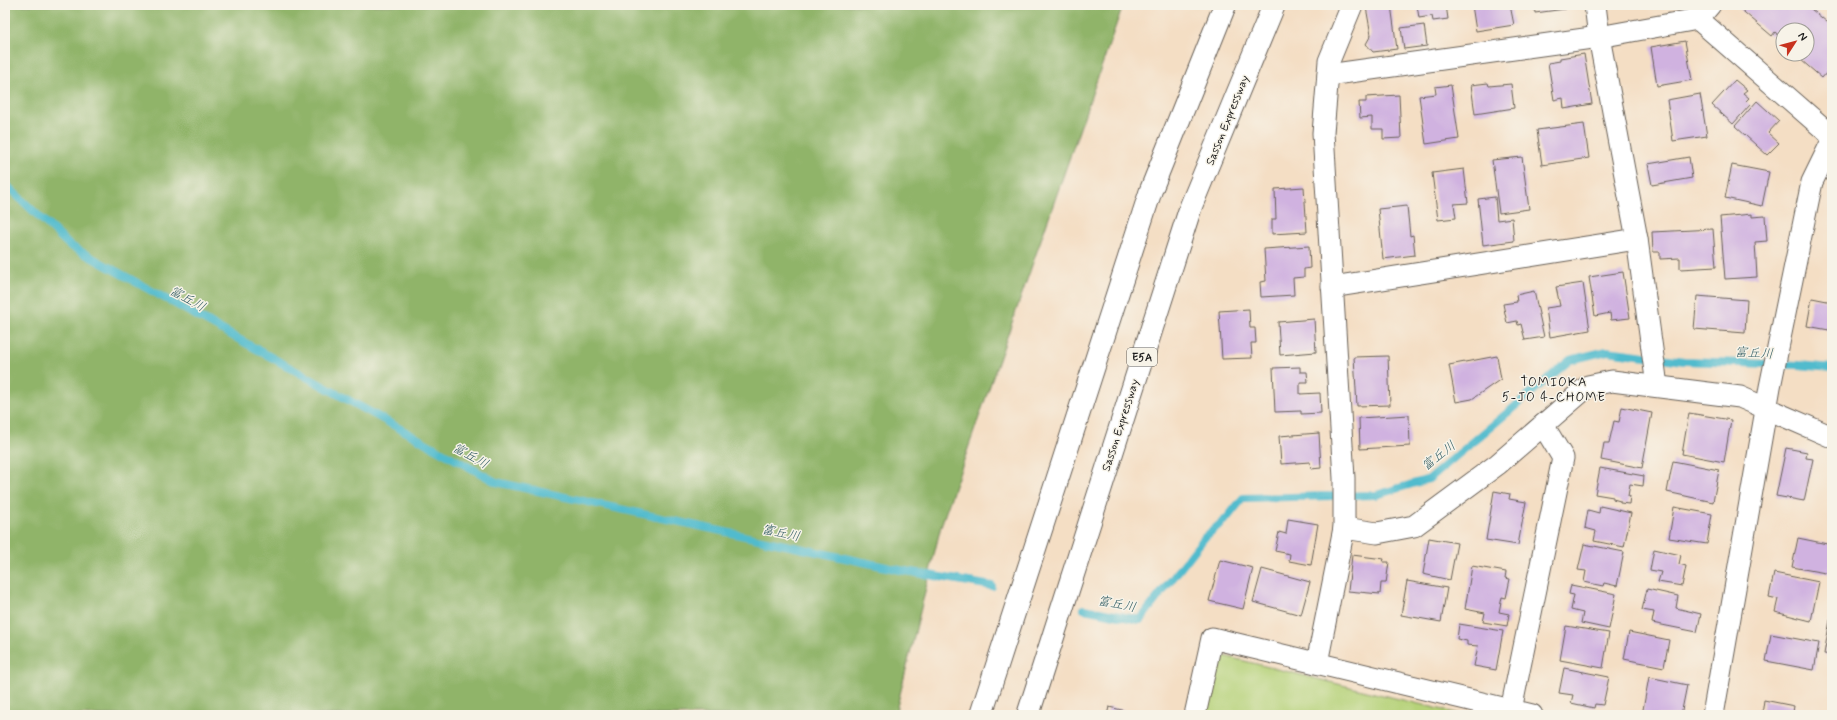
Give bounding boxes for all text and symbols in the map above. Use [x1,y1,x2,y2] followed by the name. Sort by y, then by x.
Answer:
[1775,22,1815,62] north arrow
[1794,30,1810,44] text: N
[1203,73,1253,168] street label: Sasson Expressway
[166,282,208,316] water label: 富丘川
[1734,344,1774,363] water label: 富丘川
[1127,348,1157,366] road number: E5A
[1502,374,1606,406] district label: TOMIOKA 5-JO 4-CHOME
[1098,377,1143,473] street label: Sasson Expressway
[1418,437,1460,475] water label: 富丘川
[449,439,491,473] water label: 富丘川
[760,521,802,546] water label: 富丘川
[1096,592,1137,617] water label: 富丘川

